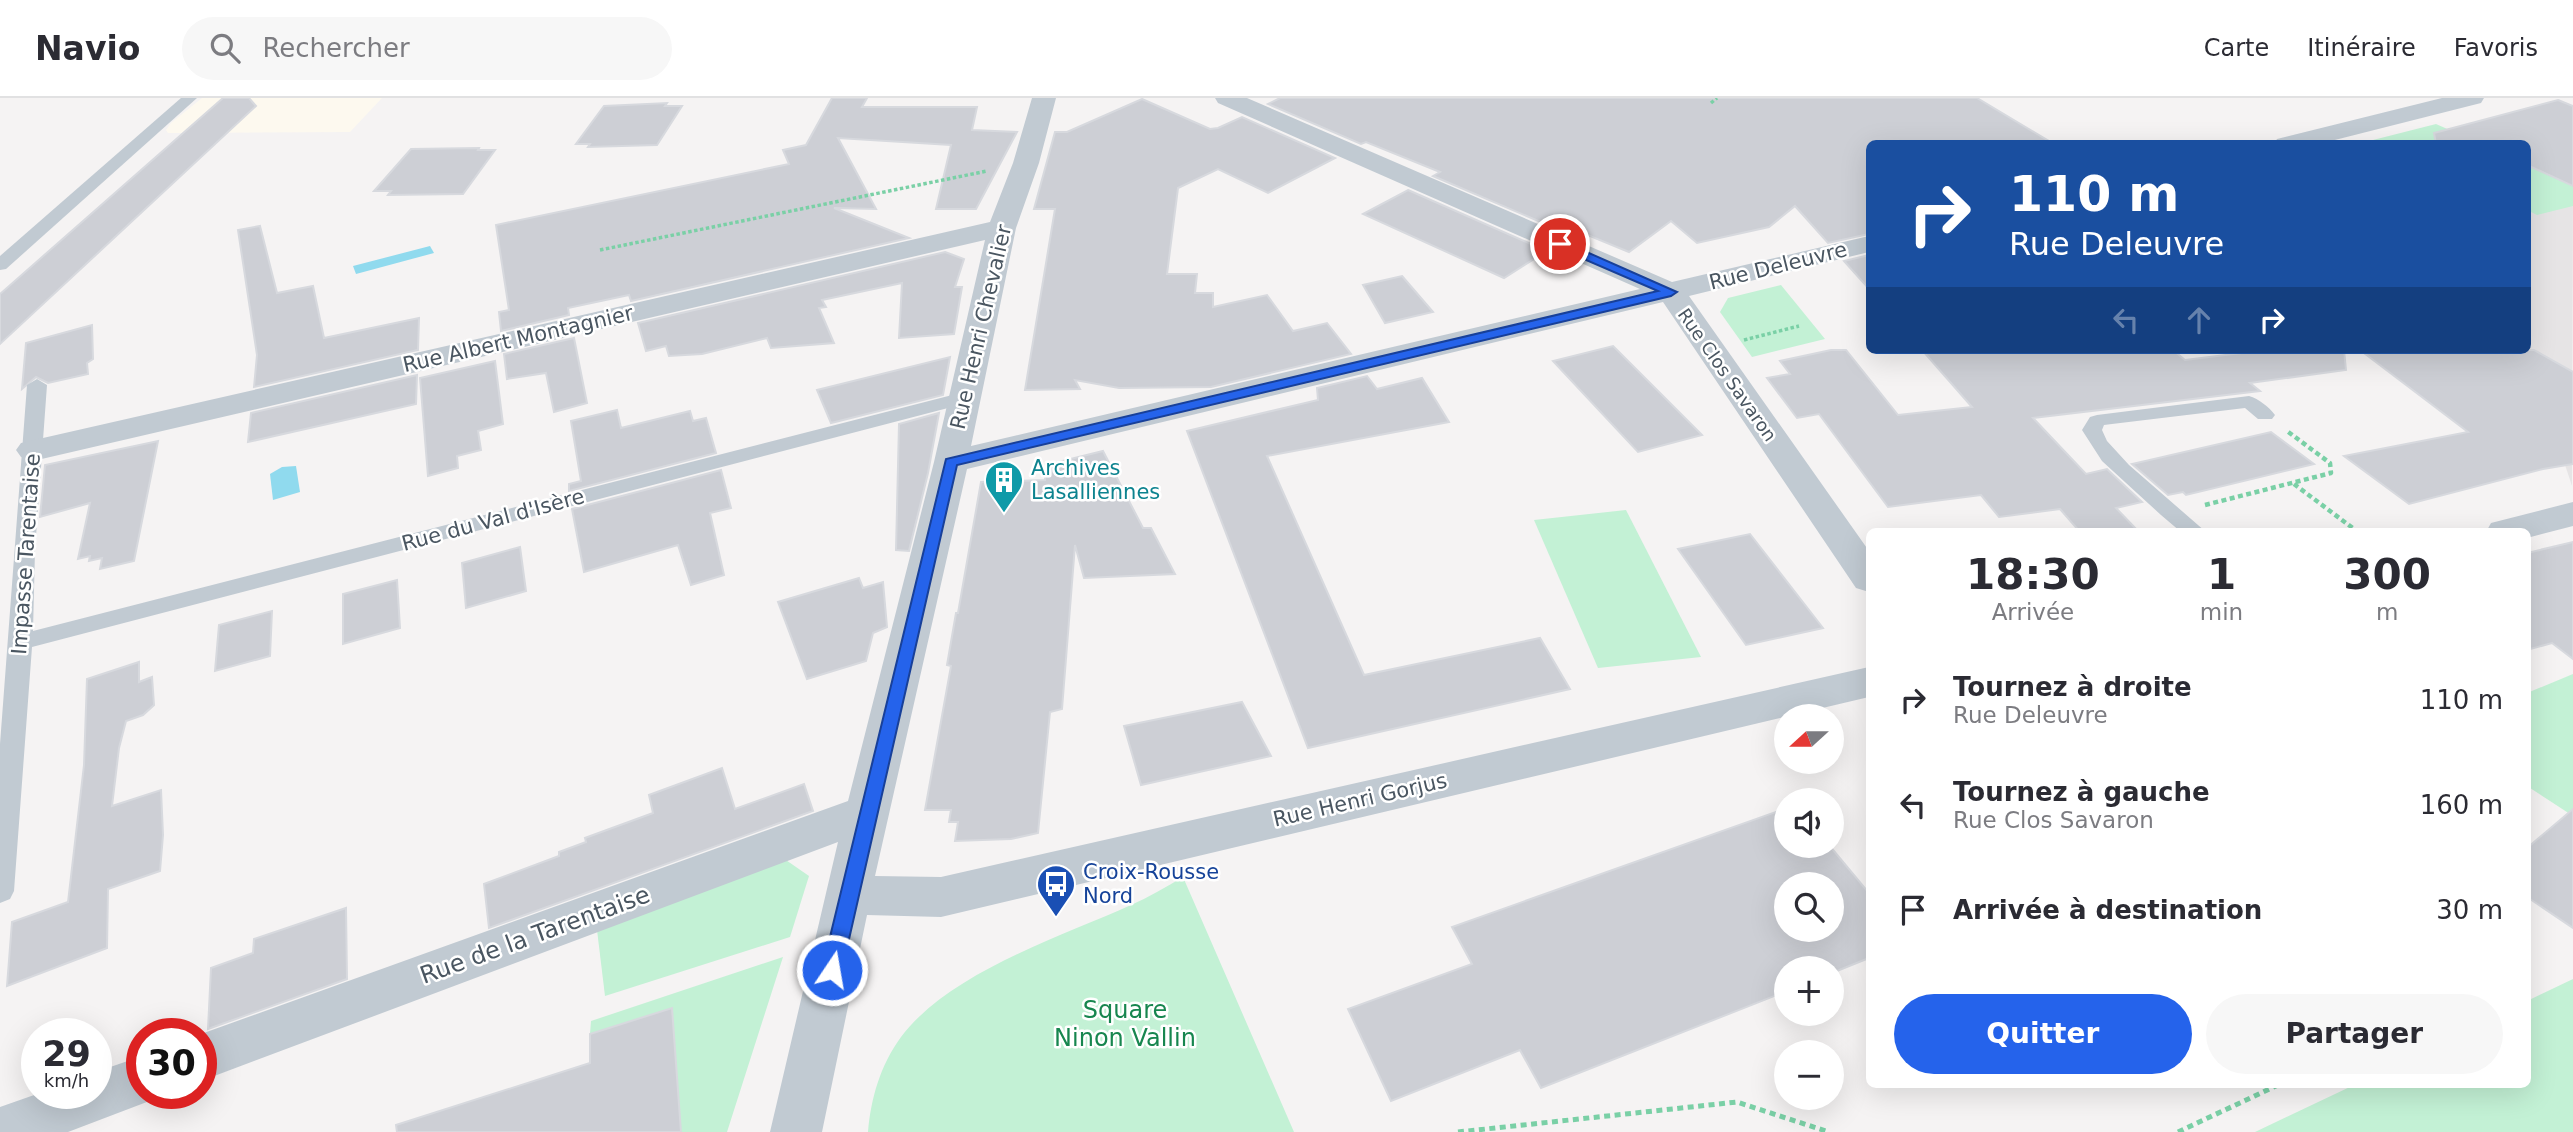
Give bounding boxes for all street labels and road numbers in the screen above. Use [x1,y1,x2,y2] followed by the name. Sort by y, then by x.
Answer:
[946,222,1016,432] street label: Rue Henri Chevalier
[1707,237,1849,295] street label: Rue Deleuvre
[400,301,636,377] street label: Rue Albert Montagnier
[1674,304,1781,445] street label: Rue Clos Savaron
[7,453,45,655] street label: Impasse Tarentaise
[399,484,587,556] street label: Rue du Val d'Isère
[1271,768,1449,832] street label: Rue Henri Gorjus
[416,880,654,990] street label: Rue de la Tarentaise

